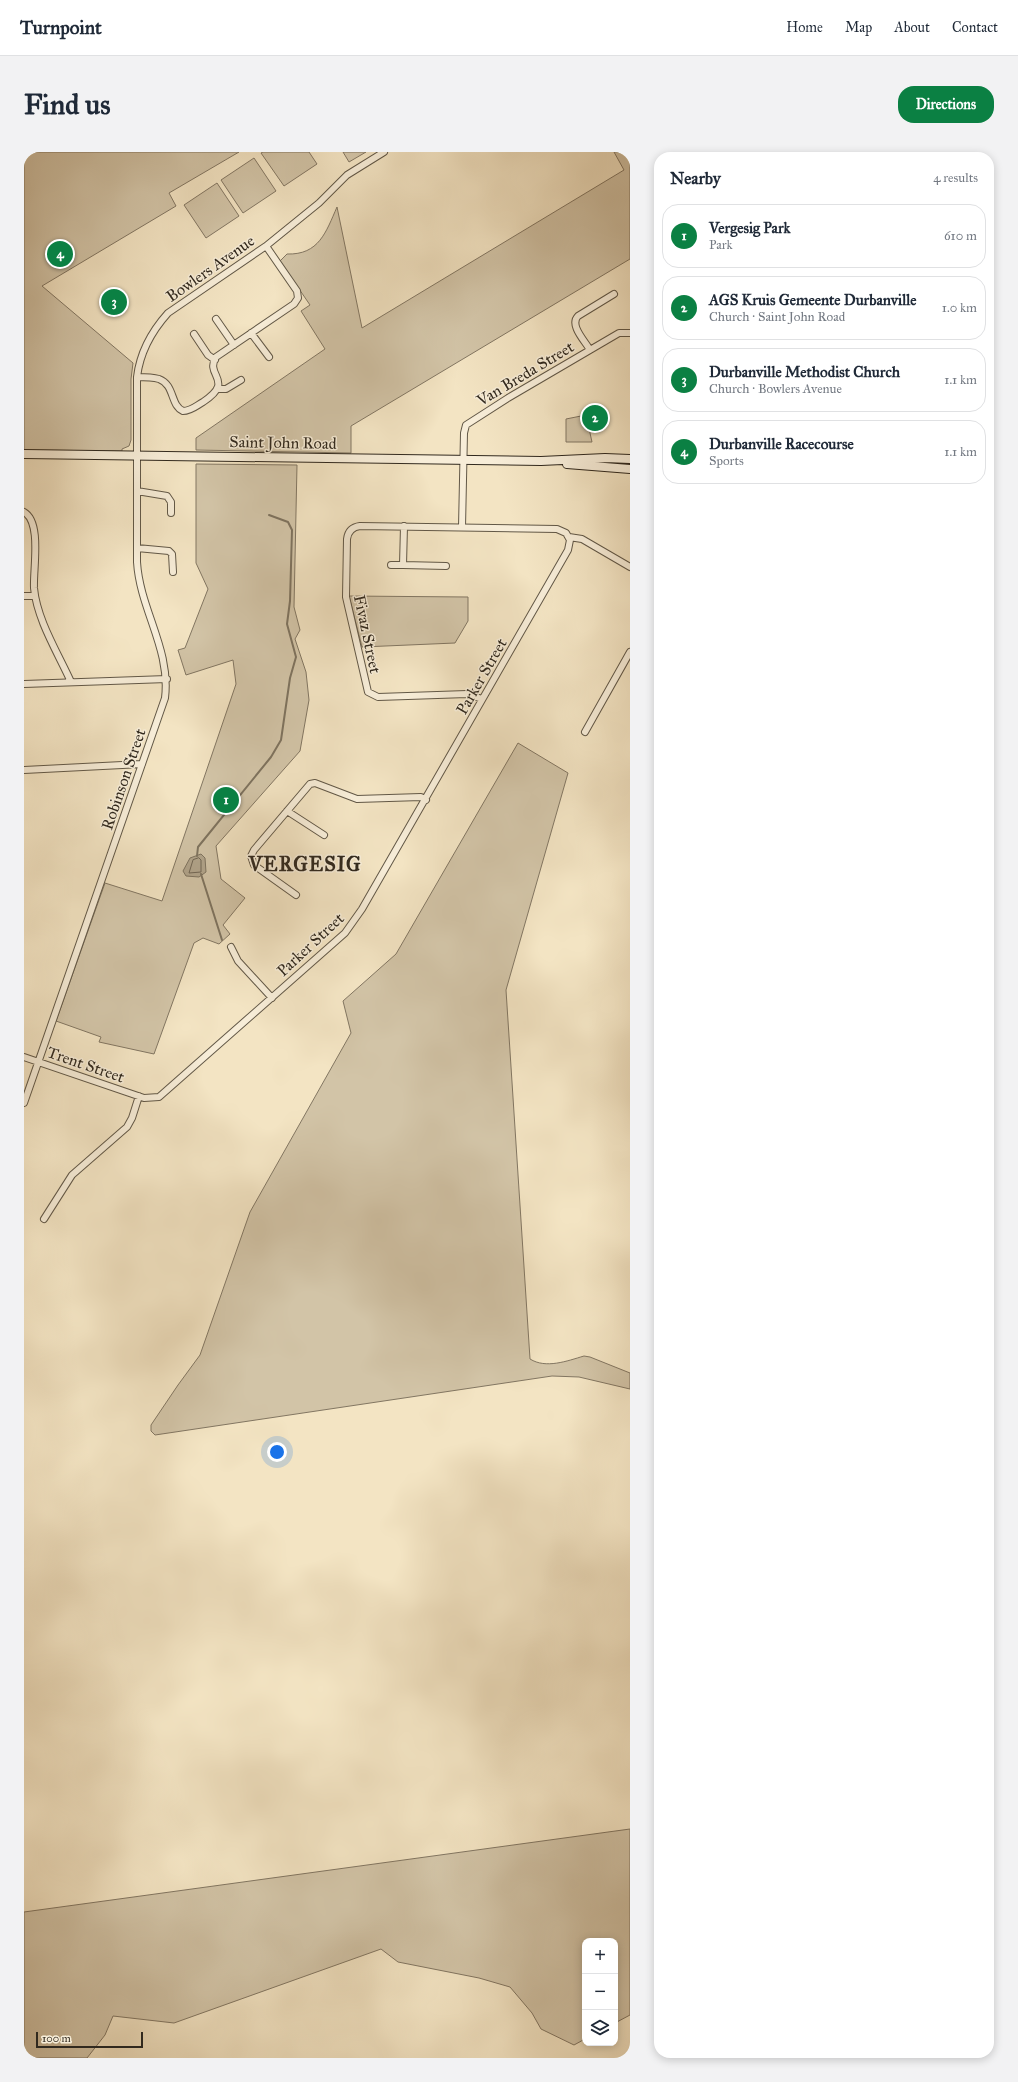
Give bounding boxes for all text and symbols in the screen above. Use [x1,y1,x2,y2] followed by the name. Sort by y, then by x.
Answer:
[20,16,102,39] text: Turnpoint
[786,19,823,36] text: Home
[845,19,872,36] text: Map
[894,19,930,36] text: About
[952,19,998,36] text: Contact
[898,86,994,123] button: Directions
[24,87,110,122] text: Find us
[670,168,721,189] text: Nearby
[933,170,978,186] text: 4 results
[709,219,790,237] text: Vergesig Park
[681,228,687,244] text: 1
[944,228,977,244] text: 610 m
[162,231,258,306] street label: Bowlers Avenue
[709,237,733,253] text: Park
[47,239,73,269] pin: 4
[101,287,127,317] pin: 3
[709,291,916,309] text: AGS Kruis Gemeente Durbanville
[681,300,687,316] text: 2
[942,300,977,316] text: 1.0 km
[709,309,845,325] text: Church · Saint John Road
[472,337,577,410] street label: Van Breda Street
[709,363,900,381] text: Durbanville Methodist Church
[681,372,687,388] text: 3
[944,372,977,388] text: 1.1 km
[709,381,842,397] text: Church · Bowlers Avenue
[582,403,608,433] pin: 2
[229,432,337,454] street label: Saint John Road
[709,435,854,453] text: Durbanville Racecourse
[680,444,688,460] text: 4
[944,444,977,460] text: 1.1 km
[709,453,744,469] text: Sports
[350,593,385,675] street label: Fivaz Street
[452,635,511,718] street label: Parker Street
[97,726,150,832] street label: Robinson Street
[213,785,239,815] pin: 1
[247,852,362,876] district label: VERGESIG
[273,908,348,980] street label: Parker Street
[45,1042,127,1087] street label: Trent Street
[267,1442,287,1462] your location
[582,1938,618,2046] map controls
[582,1938,618,1974] button: +
[582,1974,618,2010] button: −
[582,2010,618,2046] button: layers
[36,2030,143,2049] scale bar
[42,2032,71,2045] text: 100 m

